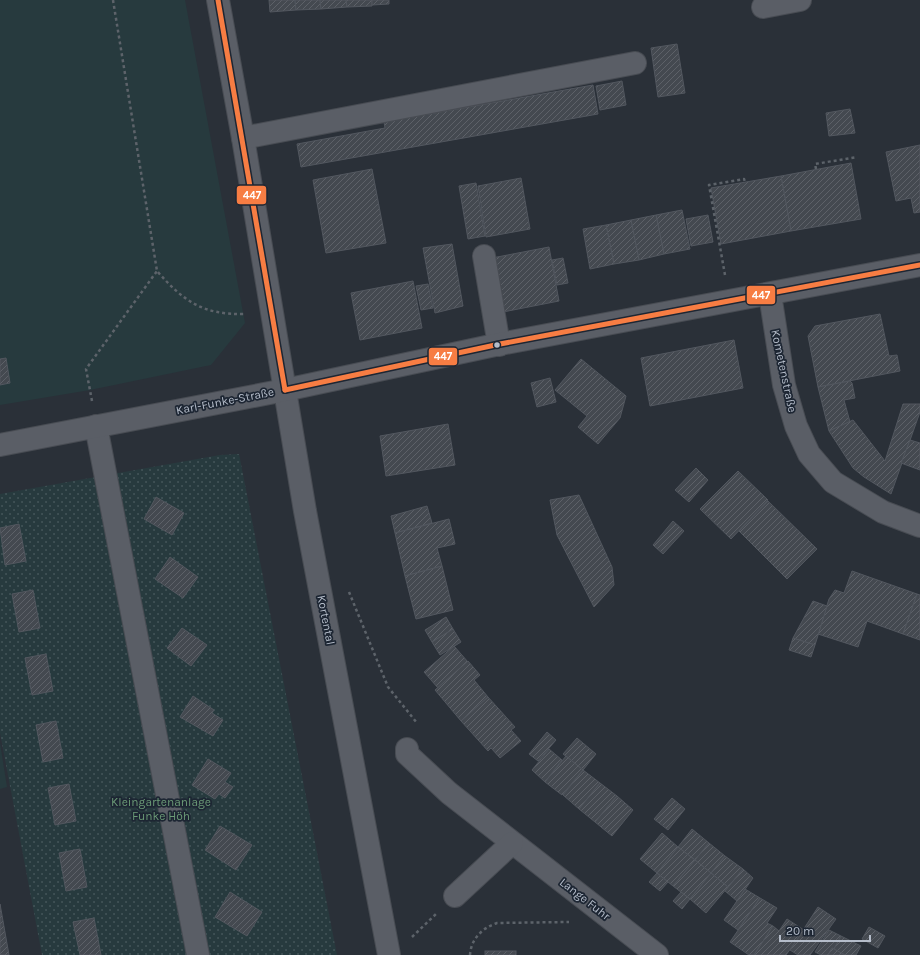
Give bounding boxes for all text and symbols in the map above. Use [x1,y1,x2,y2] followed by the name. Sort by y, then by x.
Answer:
[236,185,267,205] line badge: 447
[243,189,262,202] text: 447
[746,285,776,305] line badge: 447
[752,289,771,302] text: 447
[768,328,800,414] street label: Kometenstraße
[492,340,502,350] unlabelled marker
[428,347,458,366] line badge: 447
[434,350,453,363] text: 447
[175,385,275,417] street label: Karl-Funke-Straße
[314,594,338,646] street label: Kortental
[111,795,211,823] park label: Kleingartenanlage Funke Höh
[557,875,614,923] street label: Lange Fuhr
[780,917,870,943] scale bar
[786,924,814,938] text: 20 m

